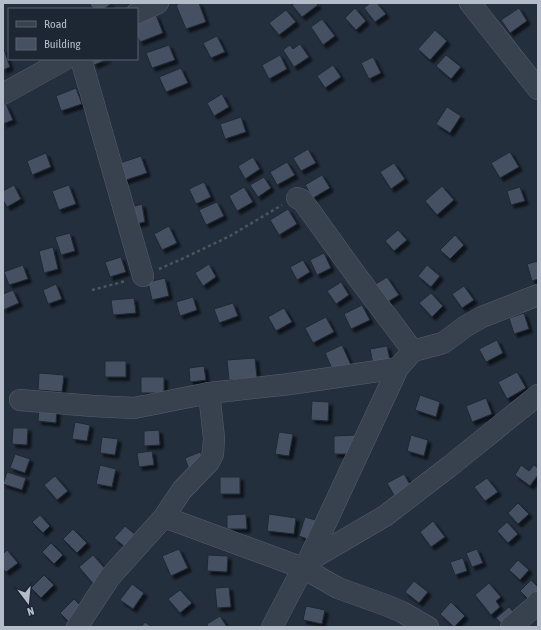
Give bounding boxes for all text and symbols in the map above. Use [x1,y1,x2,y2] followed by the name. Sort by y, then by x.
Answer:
[8,8,138,60] legend
[44,17,67,31] text: Road
[44,37,82,51] text: Building
[8,582,48,622] north arrow
[26,605,36,618] text: N

